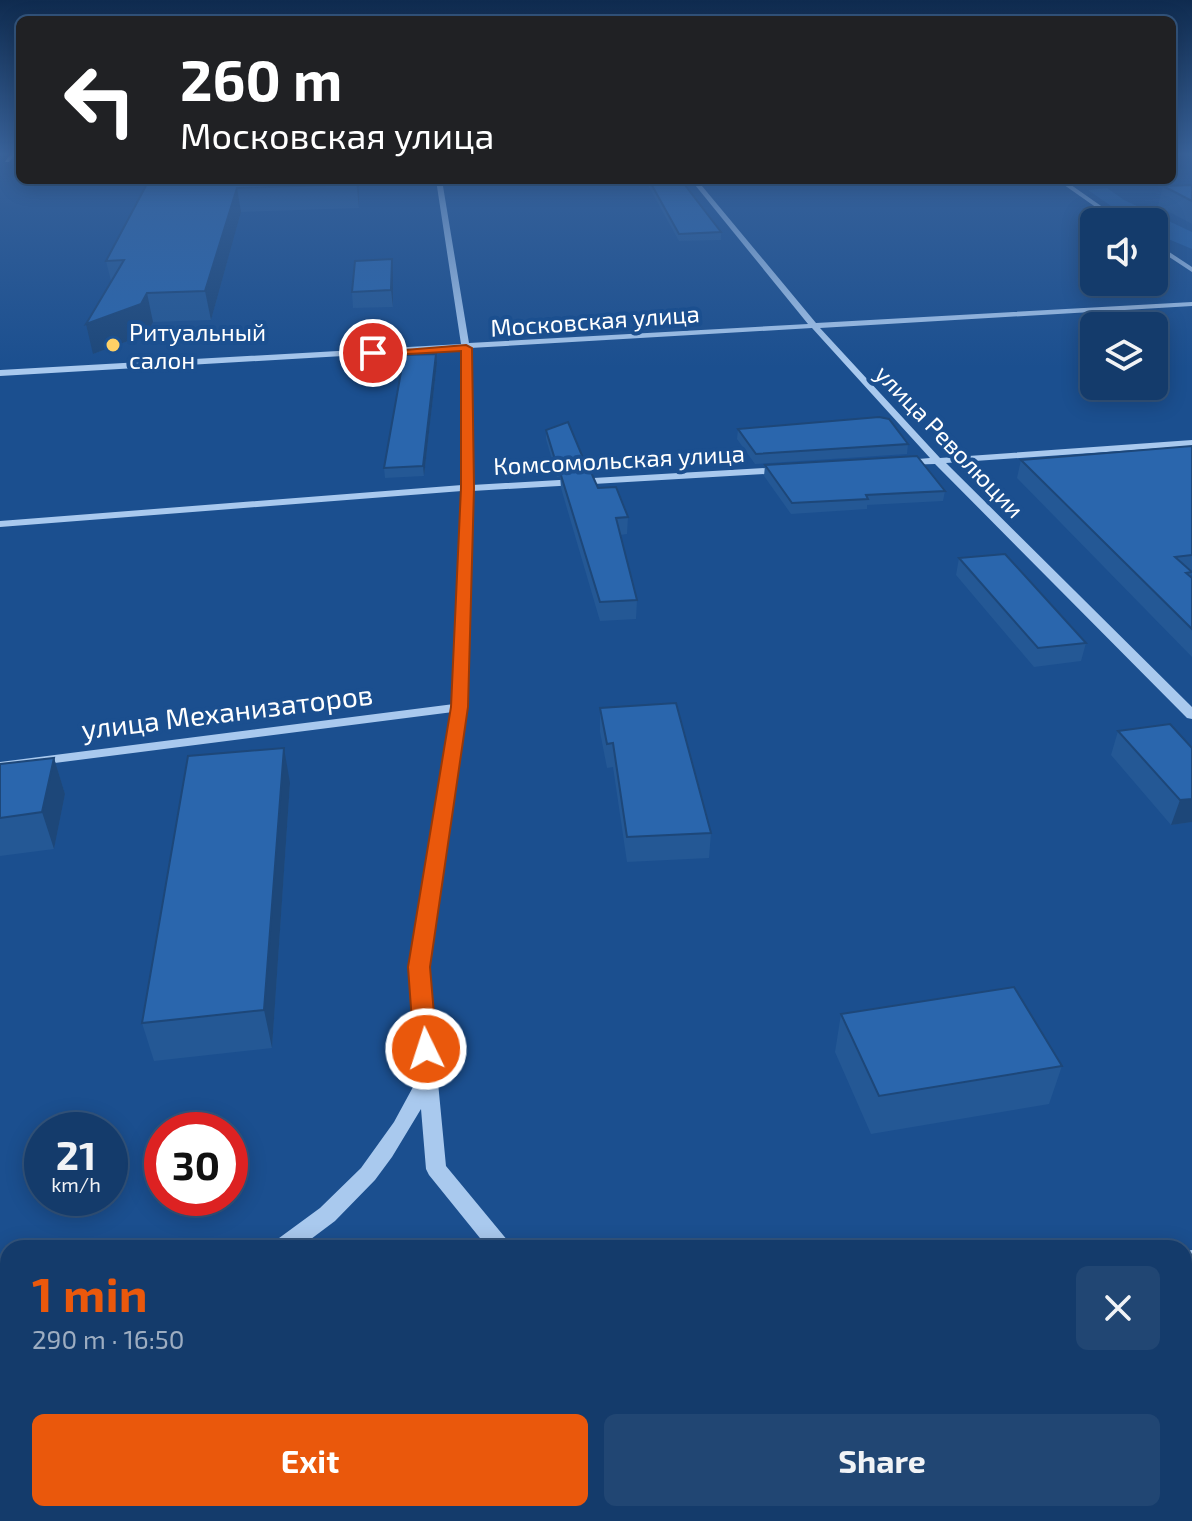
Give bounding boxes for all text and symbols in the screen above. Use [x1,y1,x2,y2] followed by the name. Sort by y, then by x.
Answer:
[180,45,342,112] text: 260 m
[48,48,152,152] icon: left
[180,113,494,156] text: Московская улица
[1080,208,1168,400] map controls
[1080,208,1168,296] button: sound
[489,298,701,343] street label: Московская улица
[1080,312,1168,400] button: layers
[129,317,266,374] place label: Ритуальный салон
[339,319,407,387] pin
[351,331,395,375] icon: arrive
[104,336,122,354] marker: Ритуальный салон
[869,359,1030,524] street label: улица Революции
[493,438,746,481] street label: Комсомольская улица
[79,676,375,746] street label: улица Механизаторов
[384,1007,468,1091] position arrow
[144,1112,248,1216] speed limit sign: 30
[56,1130,96,1178] text: 21
[51,1172,101,1196] text: km/h
[32,1264,148,1322] text: 1 min
[1076,1266,1160,1350] button: close
[32,1323,184,1354] text: 290 m · 16:50
[32,1414,588,1506] button: Exit
[604,1414,1160,1506] button: Share

